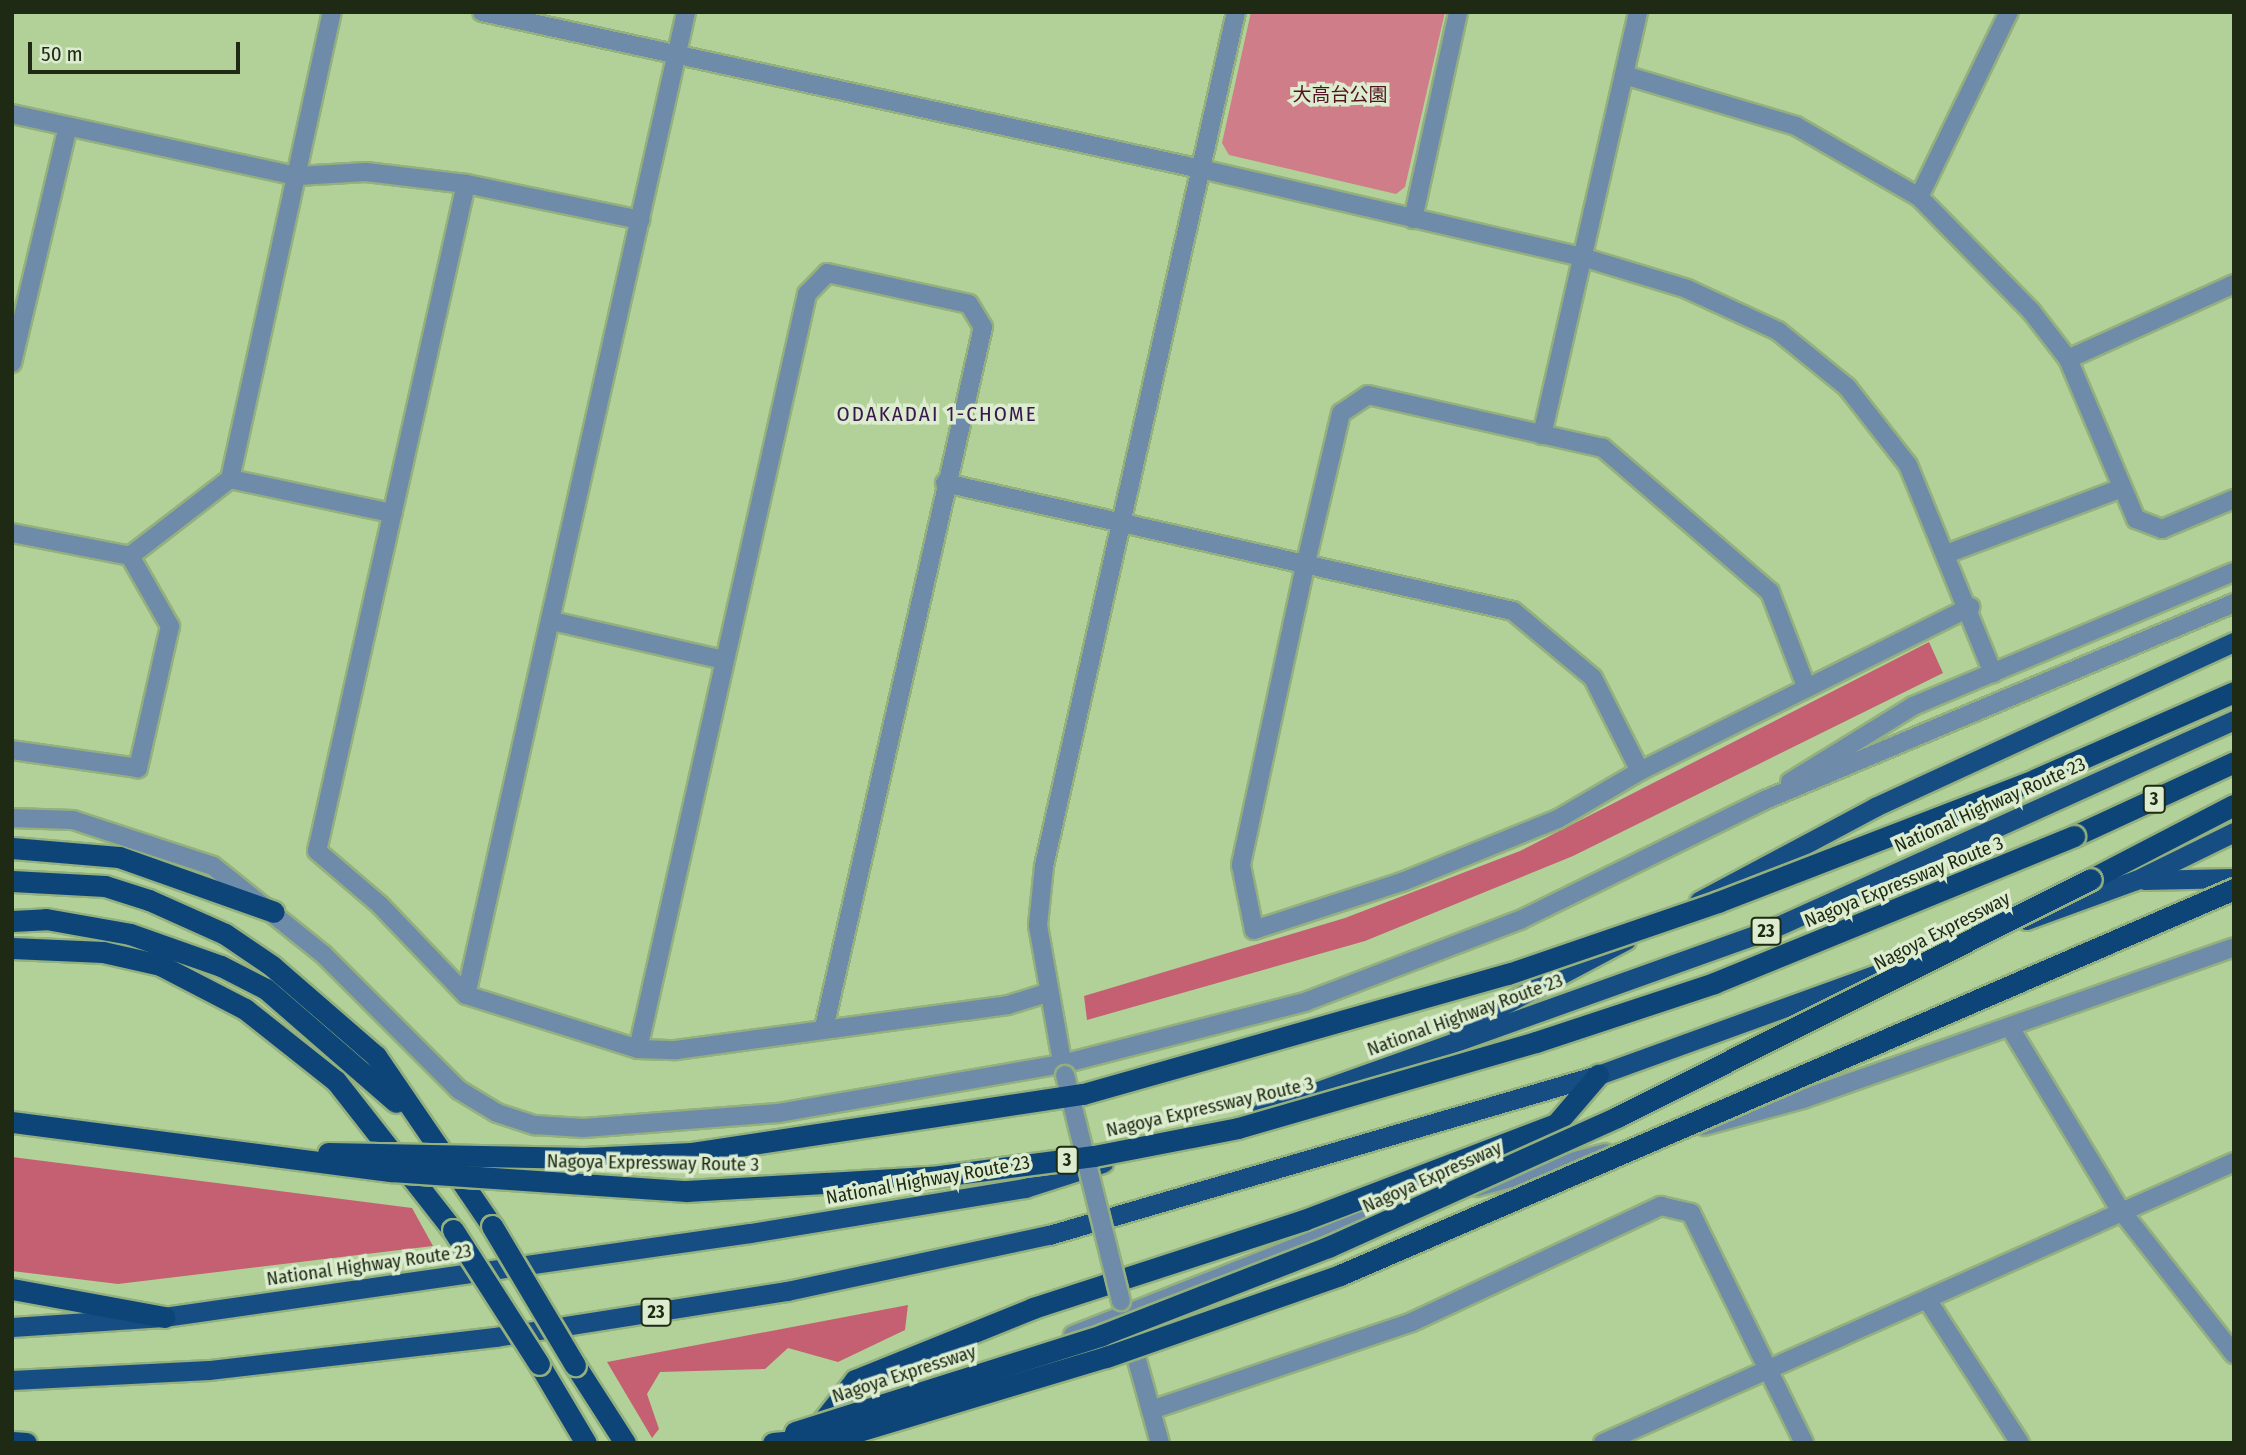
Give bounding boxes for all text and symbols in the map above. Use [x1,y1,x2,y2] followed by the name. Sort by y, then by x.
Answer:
[32,28,243,72] scale bar
[41,41,83,67] text: 50 m
[1293,84,1387,106] park label: 大高台公園
[838,401,1036,427] district label: ODAKADAI 1-CHOME
[1891,753,2089,857] street label: National Highway Route 23
[2142,784,2166,814] road number: 3
[1801,832,2007,932] street label: Nagoya Expressway Route 3
[1870,887,2014,975] street label: Nagoya Expressway
[1750,916,1782,946] road number: 23
[1364,969,1566,1061] street label: National Highway Route 23
[1104,1072,1316,1142] street label: Nagoya Expressway Route 3
[1359,1136,1505,1218] street label: Nagoya Expressway
[1055,1146,1079,1175] road number: 3
[547,1150,759,1176] street label: Nagoya Expressway Route 3
[824,1151,1032,1209] street label: National Highway Route 23
[265,1239,473,1291] street label: National Highway Route 23
[640,1297,672,1326] road number: 23
[829,1340,979,1408] street label: Nagoya Expressway

